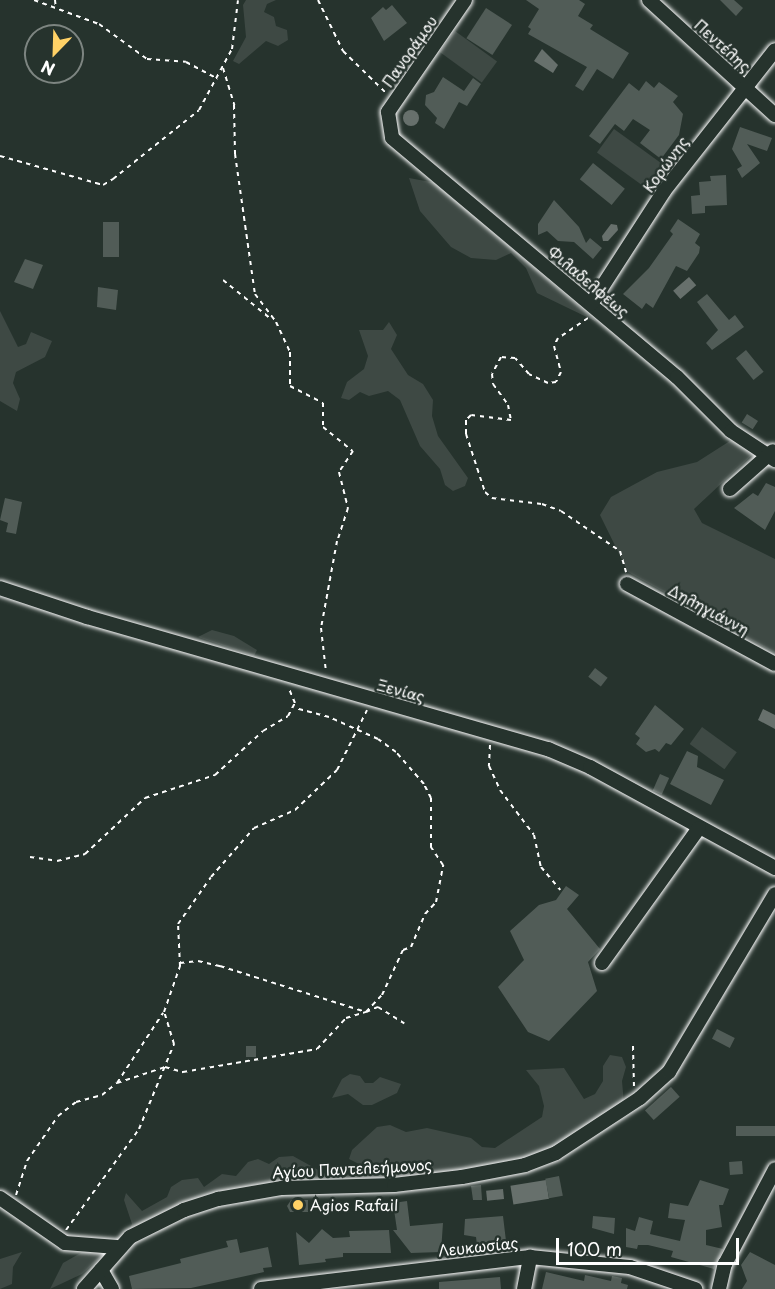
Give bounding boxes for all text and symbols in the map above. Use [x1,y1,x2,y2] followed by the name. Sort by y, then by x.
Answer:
[378,12,440,90] street label: Πανοράμου
[691,15,755,75] street label: Πεντέλης
[24,24,84,84] north arrow
[37,55,58,82] text: N
[639,133,691,195] street label: Κορώνης
[545,242,633,320] street label: Φιλαδελφέως
[666,580,752,638] street label: Δηληγιάννη
[375,675,427,705] street label: Ξενίας
[272,1155,432,1181] street label: Αγίου Παντελεήμονος
[310,1196,397,1214] place label: Agios Rafail
[291,1198,305,1212] marker: Agios Rafail
[559,1226,742,1264] scale bar
[437,1233,519,1259] street label: Λευκωσίας
[567,1235,622,1262] text: 100 m

